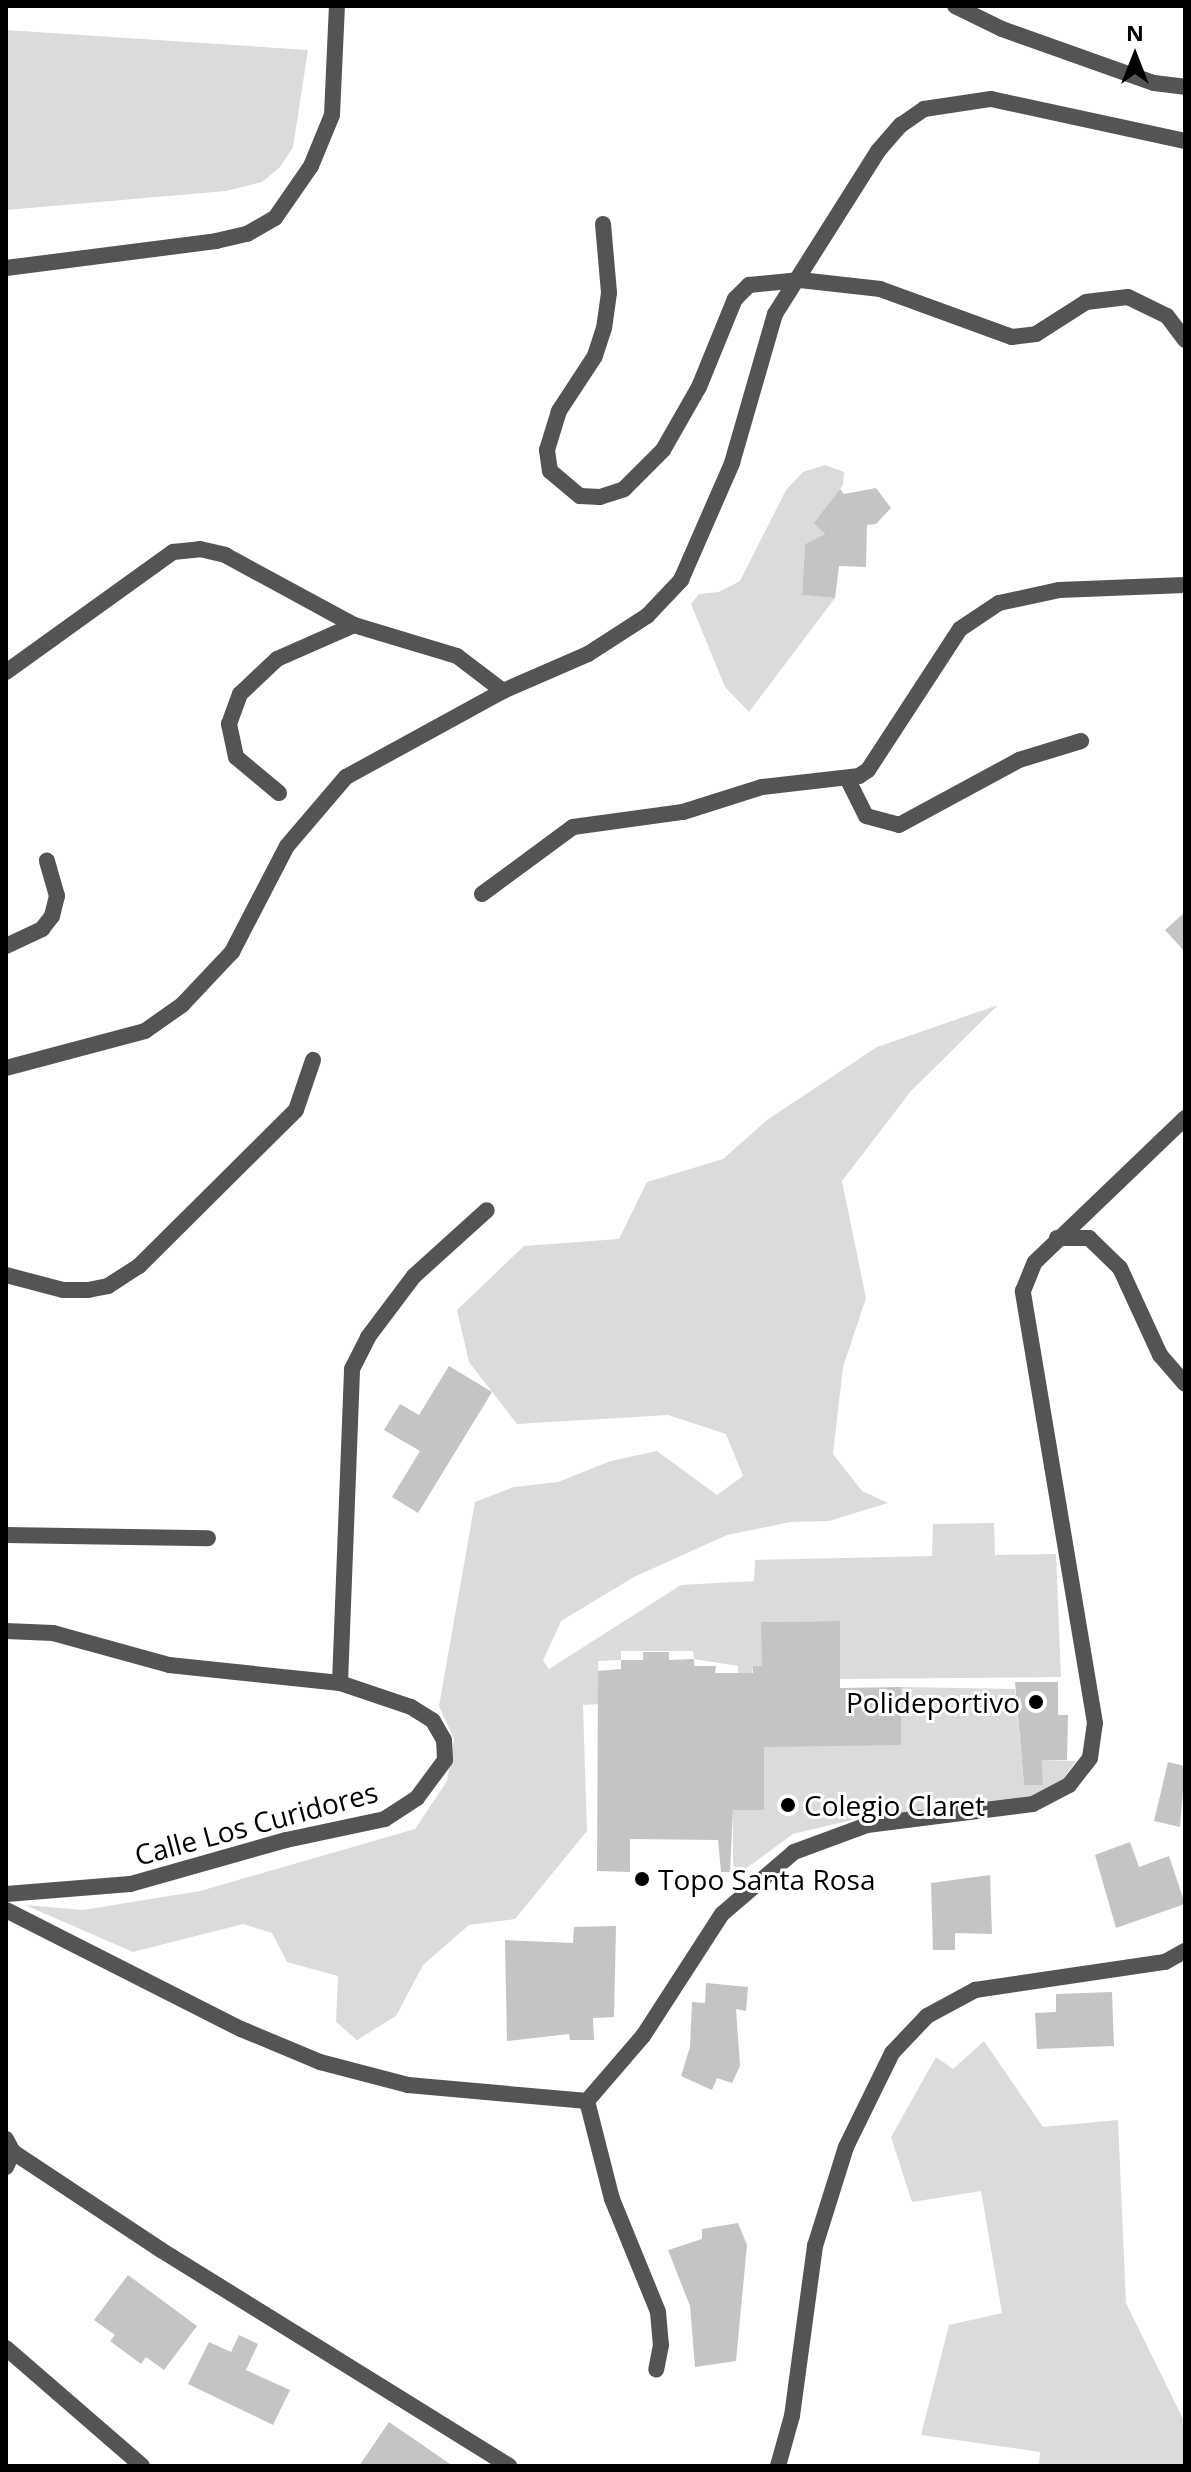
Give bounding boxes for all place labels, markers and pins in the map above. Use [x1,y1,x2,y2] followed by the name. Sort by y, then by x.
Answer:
[846,1685,1020,1719] place label: Polideportivo
[1027,1693,1045,1711] marker: Polideportivo
[804,1788,985,1822] place label: Colegio Claret
[779,1796,797,1814] marker: Colegio Claret
[658,1862,875,1896] place label: Topo Santa Rosa
[633,1870,651,1888] marker: Topo Santa Rosa

